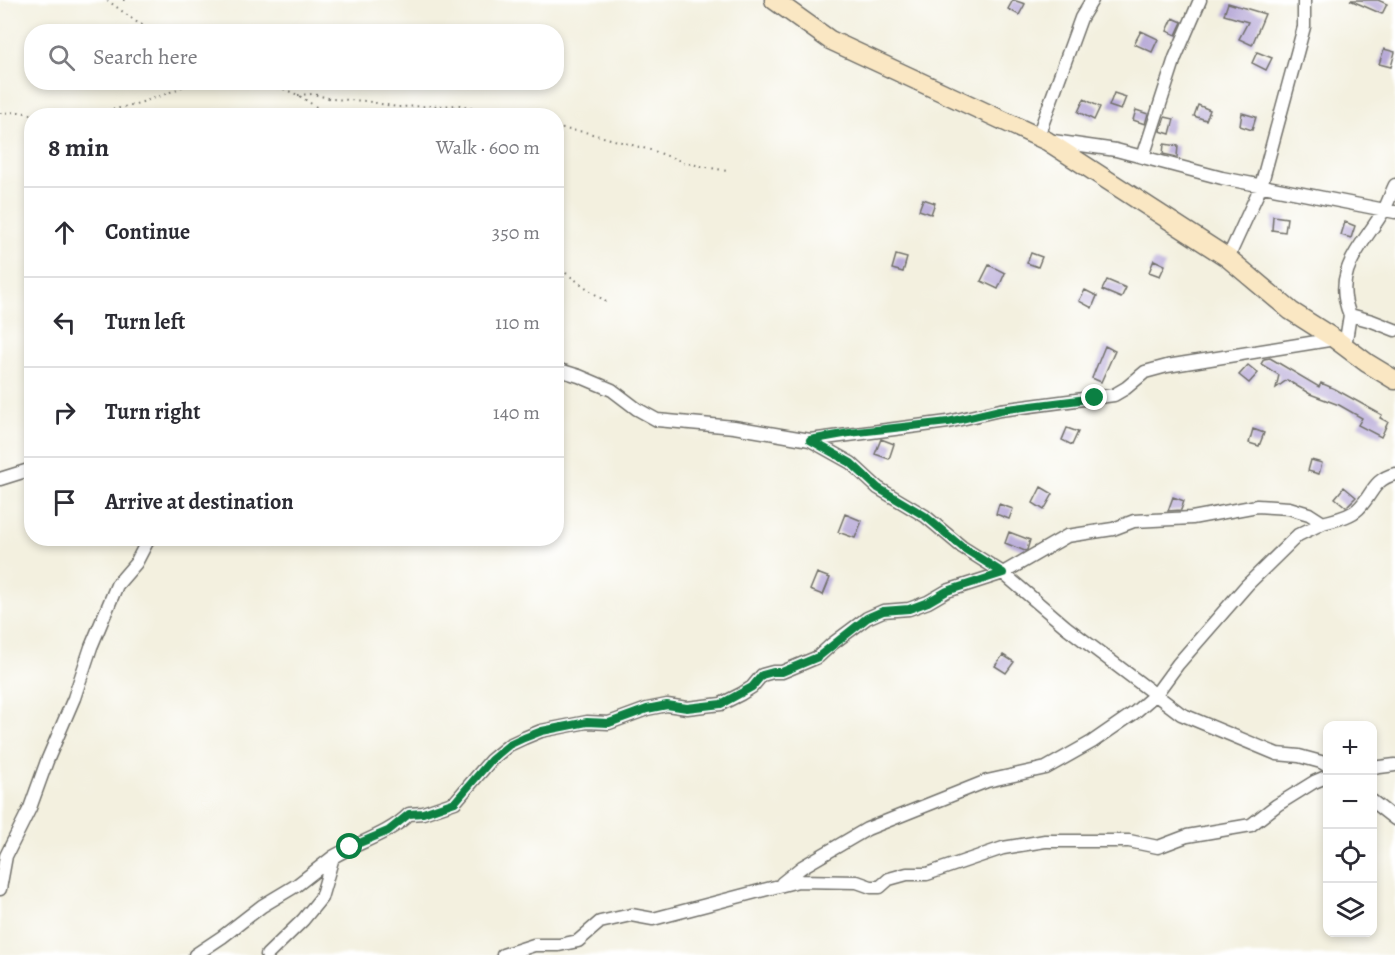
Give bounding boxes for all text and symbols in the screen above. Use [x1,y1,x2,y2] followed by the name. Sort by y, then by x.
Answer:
[24,24,564,90] search box
[45,41,78,74] icon: search
[93,42,198,72] text: Search here
[48,130,109,165] text: 8 min
[436,134,540,161] text: Walk · 600 m
[48,216,81,249] icon: ahead
[105,217,190,247] text: Continue
[492,219,540,246] text: 350 m
[48,306,81,339] icon: left
[105,307,185,337] text: Turn left
[495,309,540,336] text: 110 m
[1081,384,1107,410] route end
[48,396,81,429] icon: right
[105,397,201,427] text: Turn right
[493,399,540,426] text: 140 m
[48,486,81,519] icon: arrive
[105,487,294,517] text: Arrive at destination
[1323,721,1377,937] map controls
[1323,721,1377,775] button: +
[1323,775,1377,829] button: −
[1323,829,1377,883] button: locate
[336,833,362,859] route start
[1323,883,1377,937] button: layers

